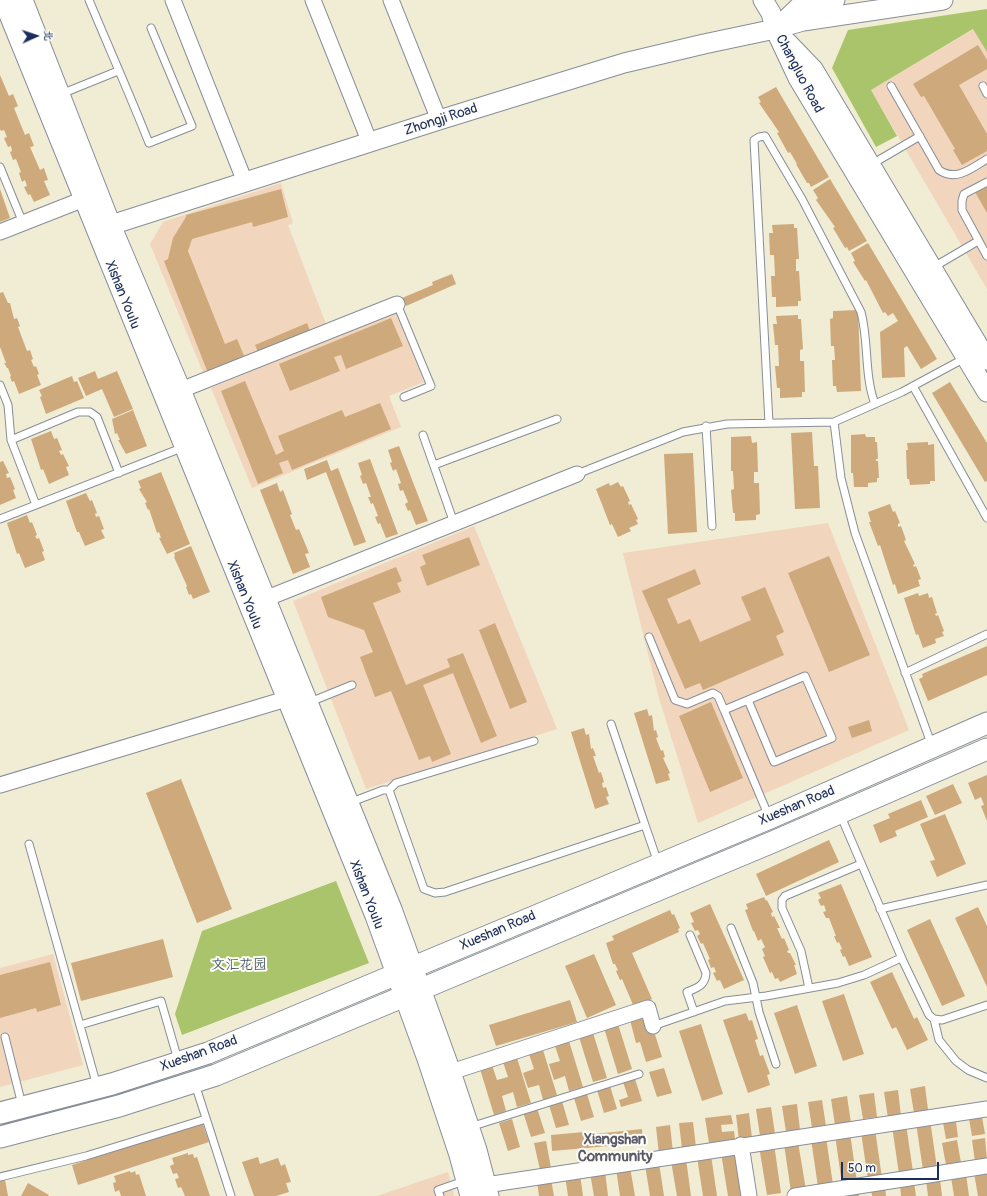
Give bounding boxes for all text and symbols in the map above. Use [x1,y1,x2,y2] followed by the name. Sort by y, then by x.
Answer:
[16,16,56,56] north arrow
[42,30,55,41] text: 北
[771,32,827,116] street label: Changluo Road
[402,100,480,140] street label: Zhongji Road
[101,258,143,332] street label: Xishan Youlu
[223,558,265,632] street label: Xishan Youlu
[757,782,837,830] street label: Xueshan Road
[345,858,387,932] street label: Xishan Youlu
[458,907,538,955] street label: Xueshan Road
[211,957,267,973] park label: 文汇花园
[158,1032,240,1076] street label: Xueshan Road
[578,1131,652,1166] district label: Xiangshan Community
[843,1154,941,1180] scale bar
[848,1161,876,1176] text: 50 m

